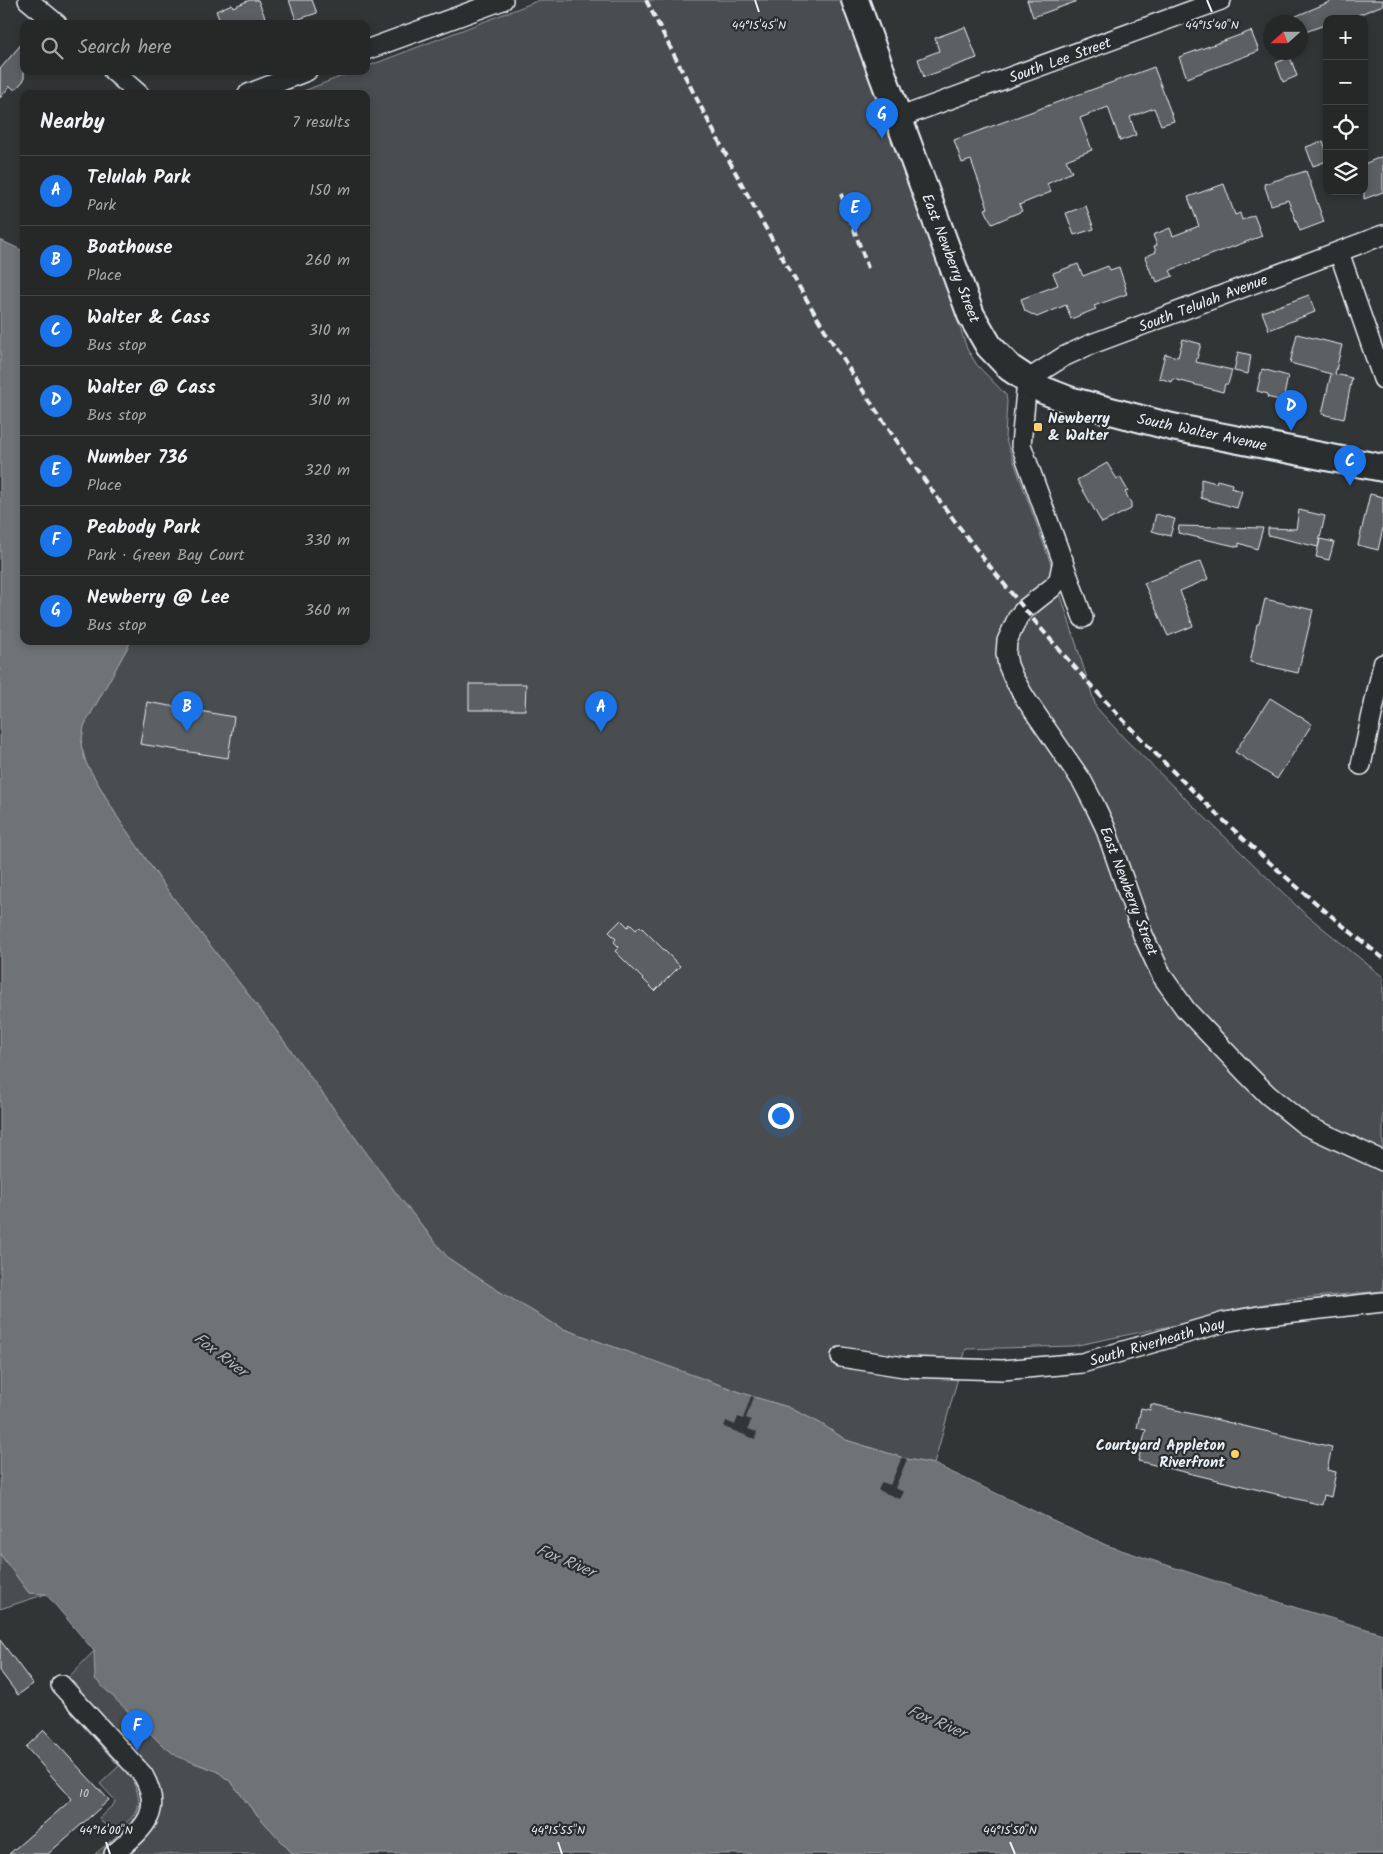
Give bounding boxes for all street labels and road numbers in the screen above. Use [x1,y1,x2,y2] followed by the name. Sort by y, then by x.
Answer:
[1006,31,1115,91] street label: South Lee Street
[914,190,986,327] street label: East Newberry Street
[1135,268,1272,340] street label: South Telulah Avenue
[1135,408,1269,458] street label: South Walter Avenue
[1092,823,1164,960] street label: East Newberry Street
[1087,1312,1229,1374] street label: South Riverheath Way

